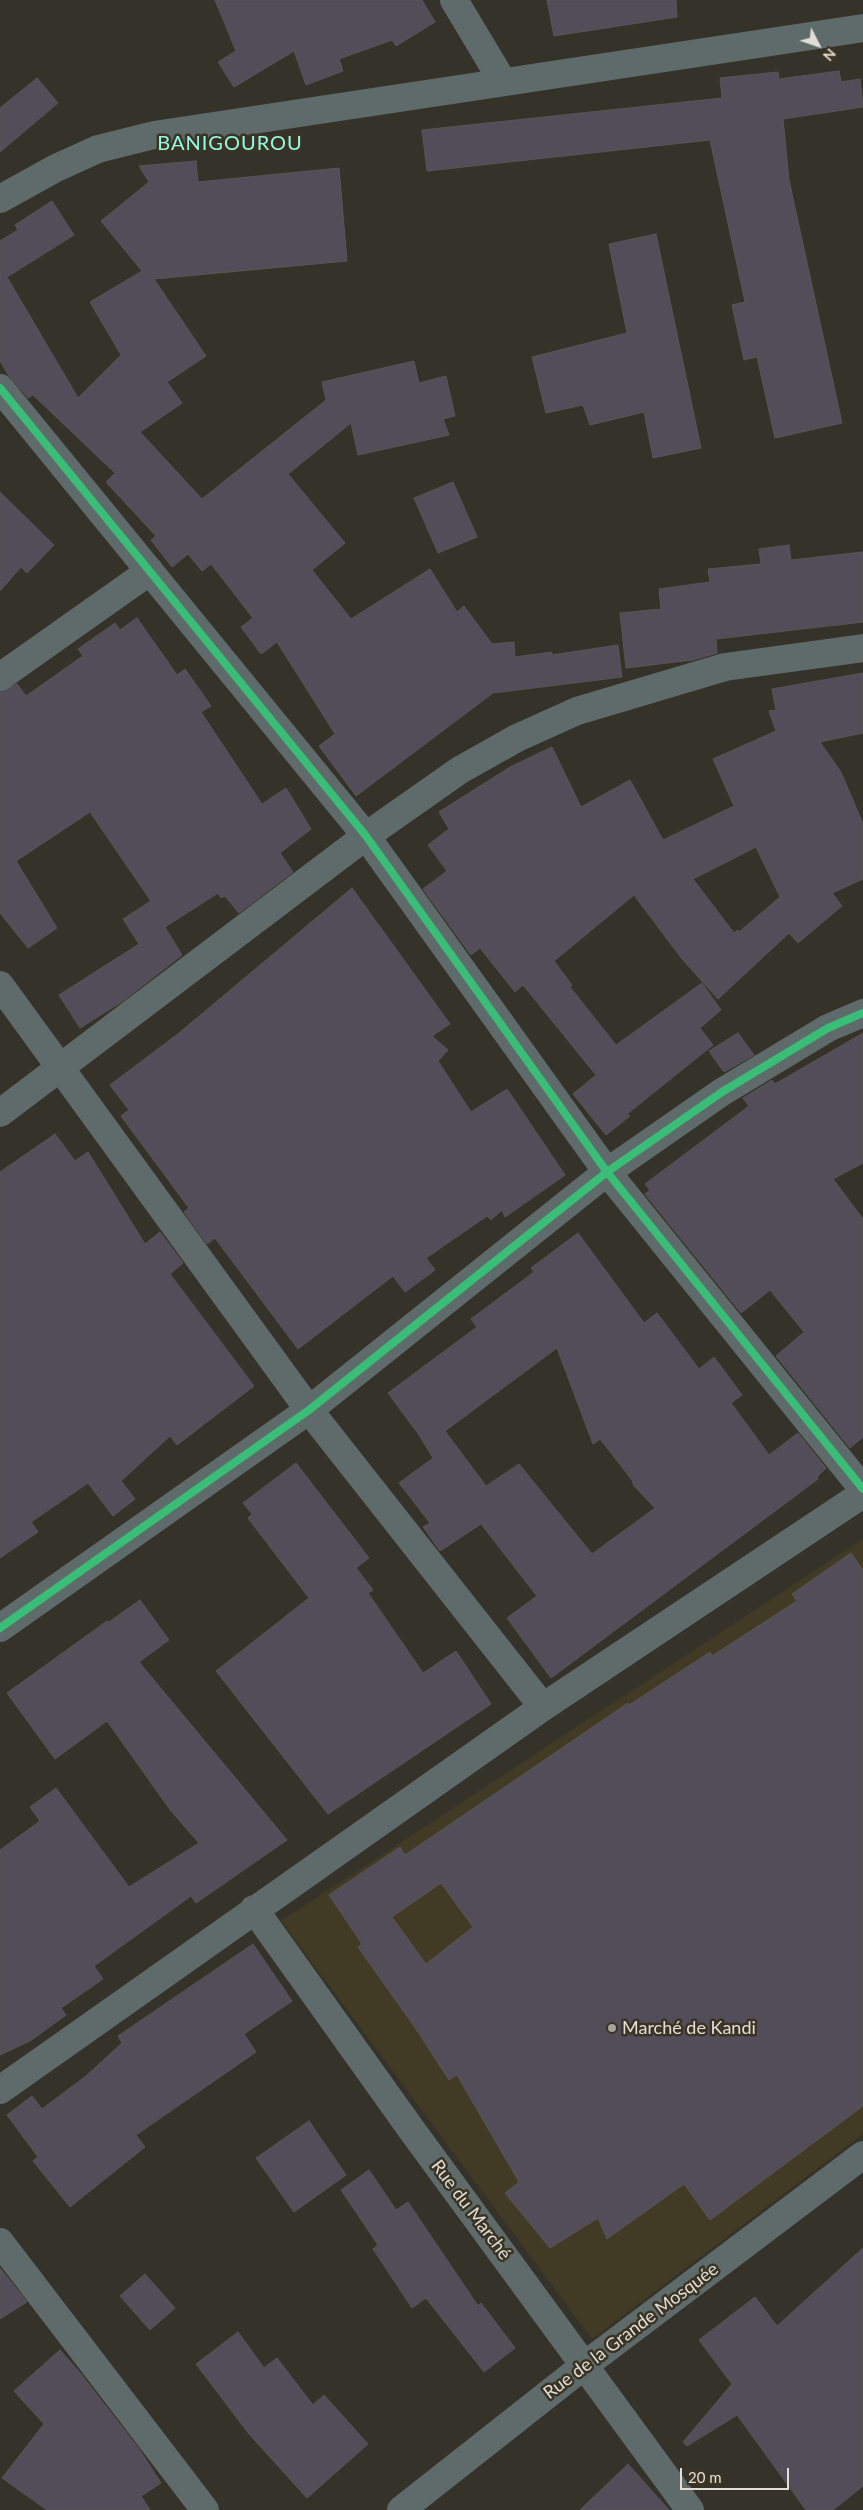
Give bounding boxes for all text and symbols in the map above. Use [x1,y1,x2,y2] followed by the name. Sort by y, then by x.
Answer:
[793,20,843,70] north arrow
[820,46,840,65] text: N
[156,132,304,156] district label: BANIGOUROU
[622,2017,756,2039] place label: Marché de Kandi
[606,2022,618,2034] marker: Marché de Kandi
[426,2156,516,2264] street label: Rue du Marché
[539,2258,723,2404] street label: Rue de la Grande Mosquée
[683,2458,792,2490] scale bar
[688,2468,722,2486] text: 20 m

